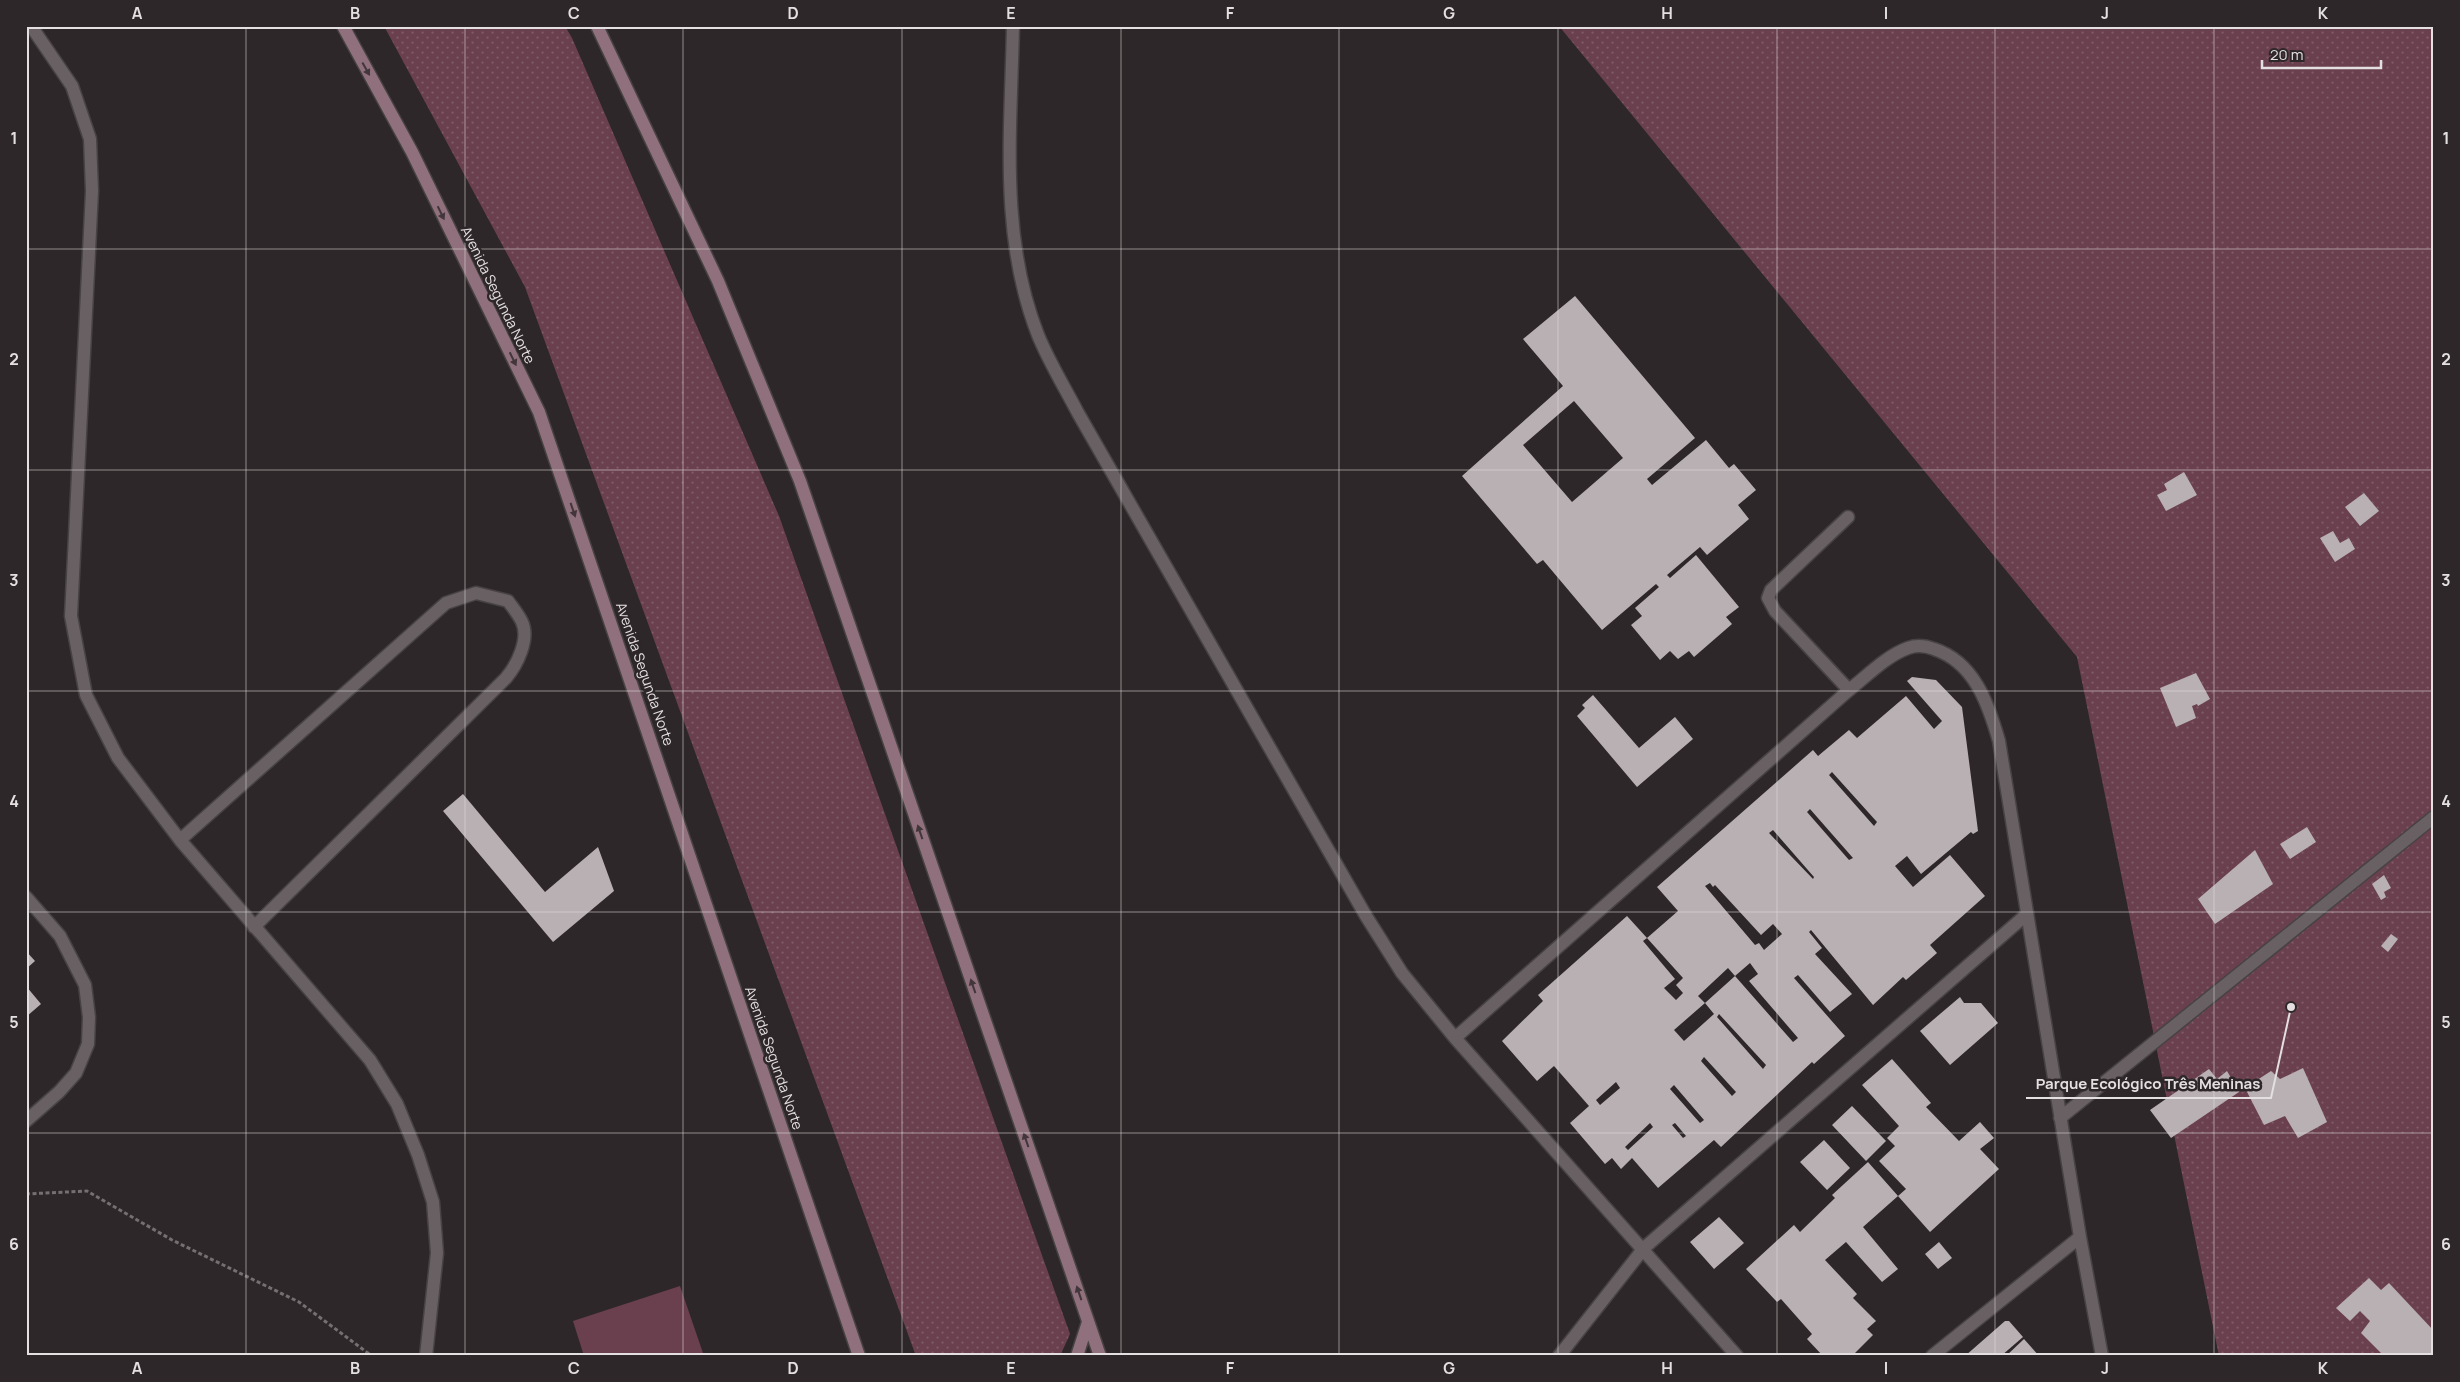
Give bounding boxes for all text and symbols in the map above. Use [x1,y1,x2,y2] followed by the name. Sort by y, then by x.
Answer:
[132,2,143,24] text: A
[350,2,360,24] text: B
[568,2,580,24] text: C
[787,2,799,24] text: D
[1006,2,1016,24] text: E
[1226,2,1235,24] text: F
[1443,2,1455,24] text: G
[1661,2,1673,24] text: H
[1884,2,1888,24] text: I
[2101,2,2109,24] text: J
[2318,2,2329,24] text: K
[2262,38,2381,70] scale bar
[2270,44,2303,65] text: 20 m
[362,62,370,76] one-way arrow
[10,127,18,149] text: 1
[2442,127,2450,149] text: 1
[438,206,446,220] one-way arrow
[457,223,540,367] street label: Avenida Segunda Norte
[9,348,19,370] text: 2
[2441,348,2451,370] text: 2
[509,352,517,366] one-way arrow
[570,502,577,517] one-way arrow
[9,569,19,591] text: 3
[2441,569,2451,591] text: 3
[612,600,679,748] street label: Avenida Segunda Norte
[9,790,19,812] text: 4
[2441,790,2451,812] text: 4
[916,824,924,839] one-way arrow
[969,978,977,993] one-way arrow
[741,984,808,1132] street label: Avenida Segunda Norte
[9,1011,19,1033] text: 5
[2441,1011,2451,1033] text: 5
[2026,1068,2271,1098] callout: Parque Ecológico Três Meninas
[2036,1073,2260,1094] text: Parque Ecológico Três Meninas
[1022,1132,1029,1147] one-way arrow
[9,1233,19,1255] text: 6
[2441,1233,2451,1255] text: 6
[1074,1286,1082,1301] one-way arrow
[132,1357,143,1379] text: A
[350,1357,360,1379] text: B
[568,1357,580,1379] text: C
[787,1357,799,1379] text: D
[1006,1357,1016,1379] text: E
[1226,1357,1235,1379] text: F
[1443,1357,1455,1379] text: G
[1661,1357,1673,1379] text: H
[1884,1357,1888,1379] text: I
[2101,1357,2109,1379] text: J
[2318,1357,2329,1379] text: K

